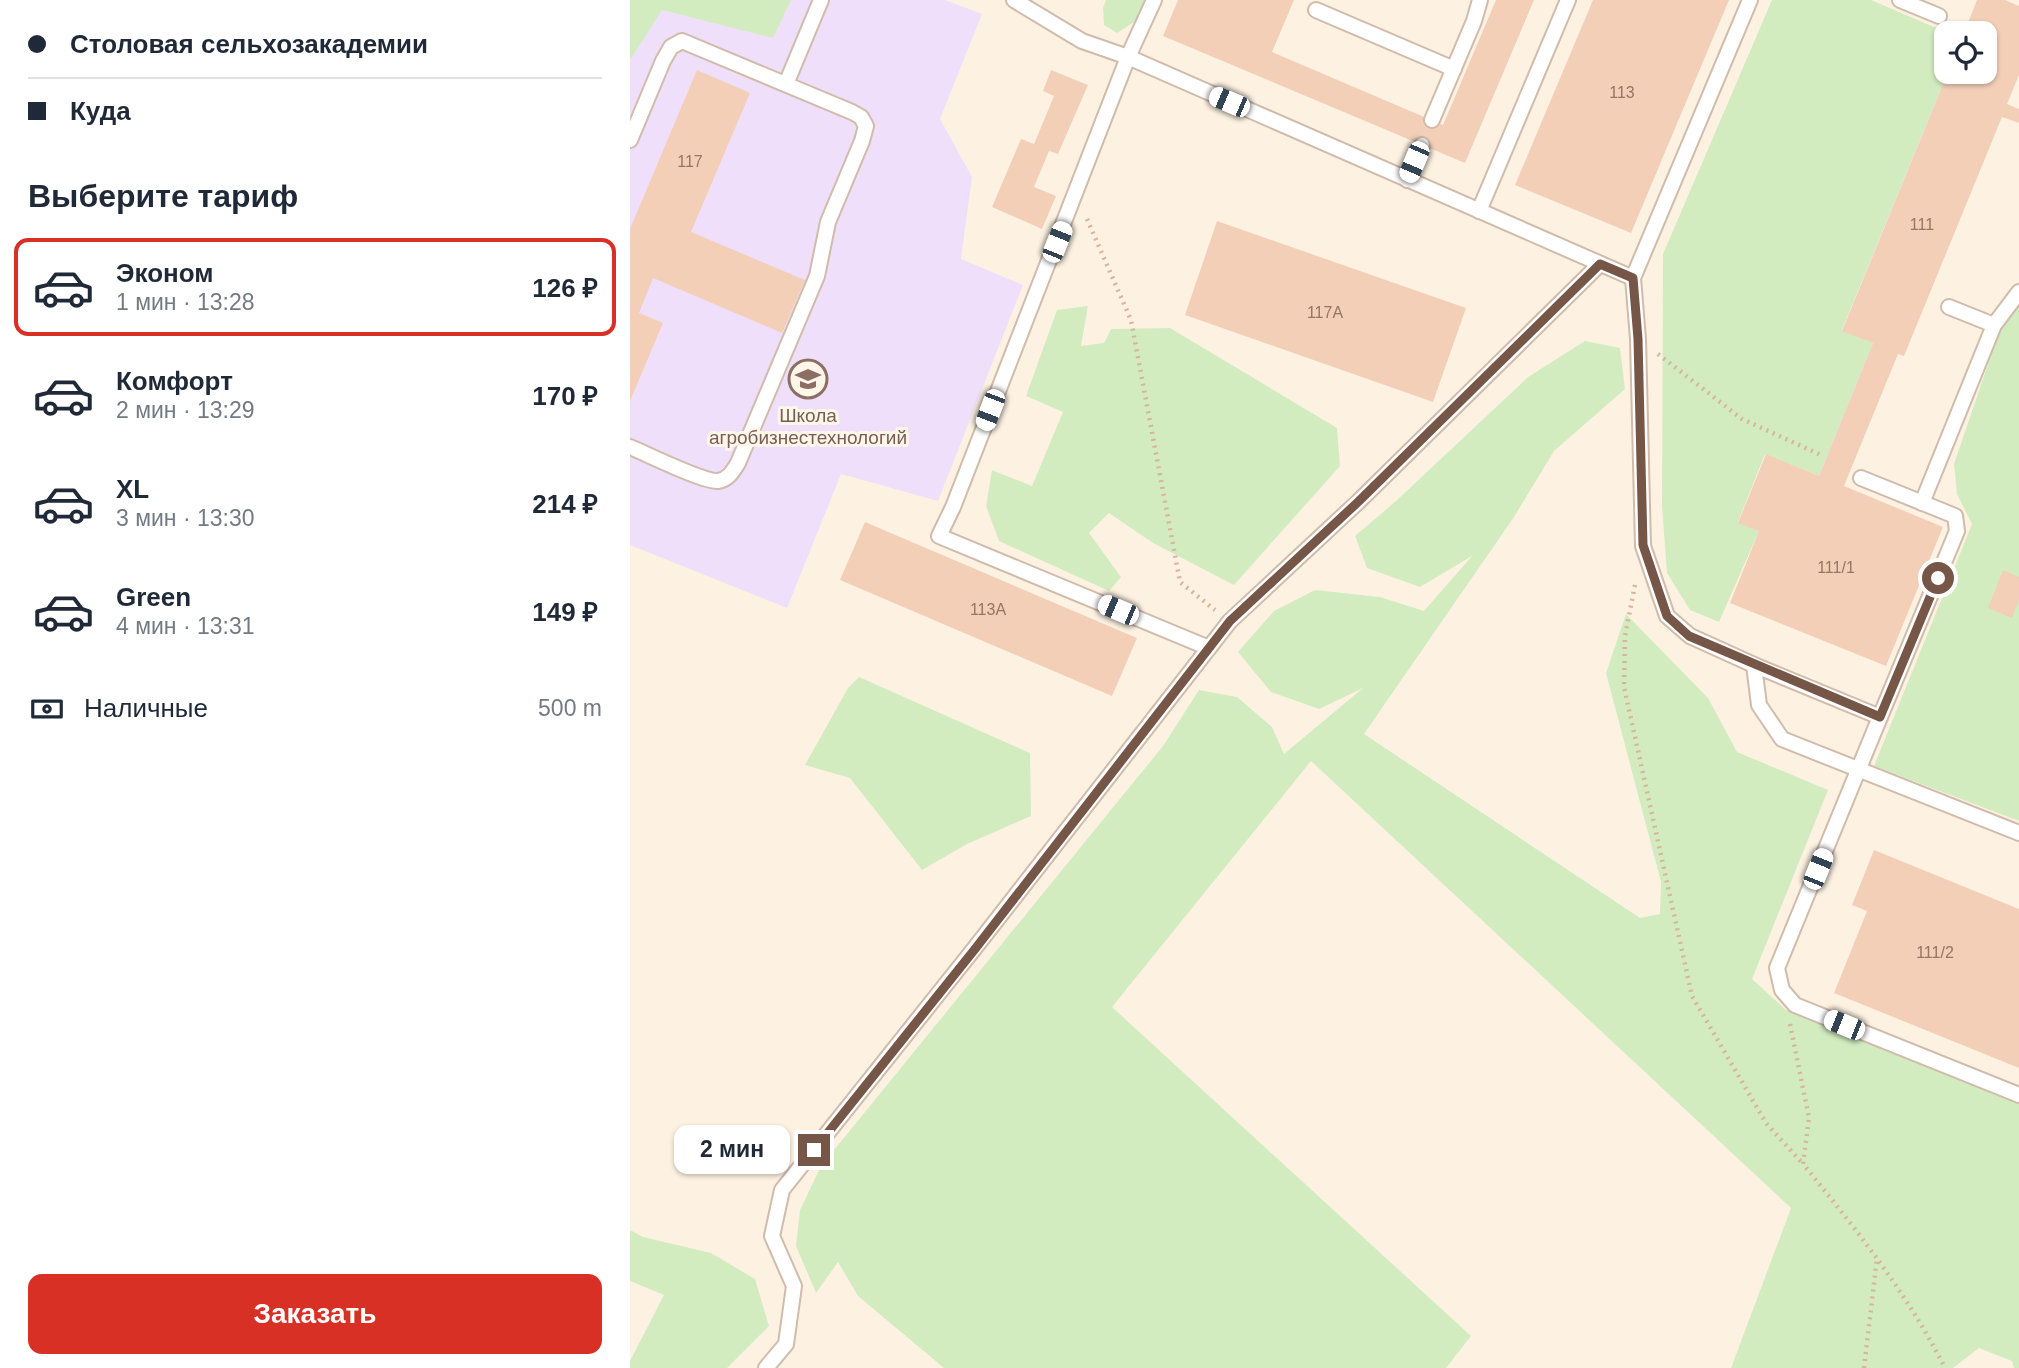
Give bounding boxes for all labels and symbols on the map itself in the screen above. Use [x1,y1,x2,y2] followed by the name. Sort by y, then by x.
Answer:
[1206,84,1253,120] car
[1609,84,1635,101] house number: 113
[1397,139,1432,185] car
[677,153,703,170] house number: 117
[1910,216,1934,233] house number: 111
[1040,219,1075,265] car
[1307,304,1343,321] house number: 117А
[787,358,829,400] school or university icon: Школа агробизнестехнологий
[973,387,1008,433] car
[709,405,907,448] place label: Школа агробизнестехнологий
[1817,559,1855,576] house number: 111/1
[1922,562,1954,594] route start
[1095,592,1142,628] car
[970,601,1006,618] house number: 113А
[1801,846,1836,892] car
[1916,944,1954,961] house number: 111/2
[1821,1007,1868,1043] car
[674,1126,790,1174] callout: 2 мин
[798,1134,830,1166] route end

